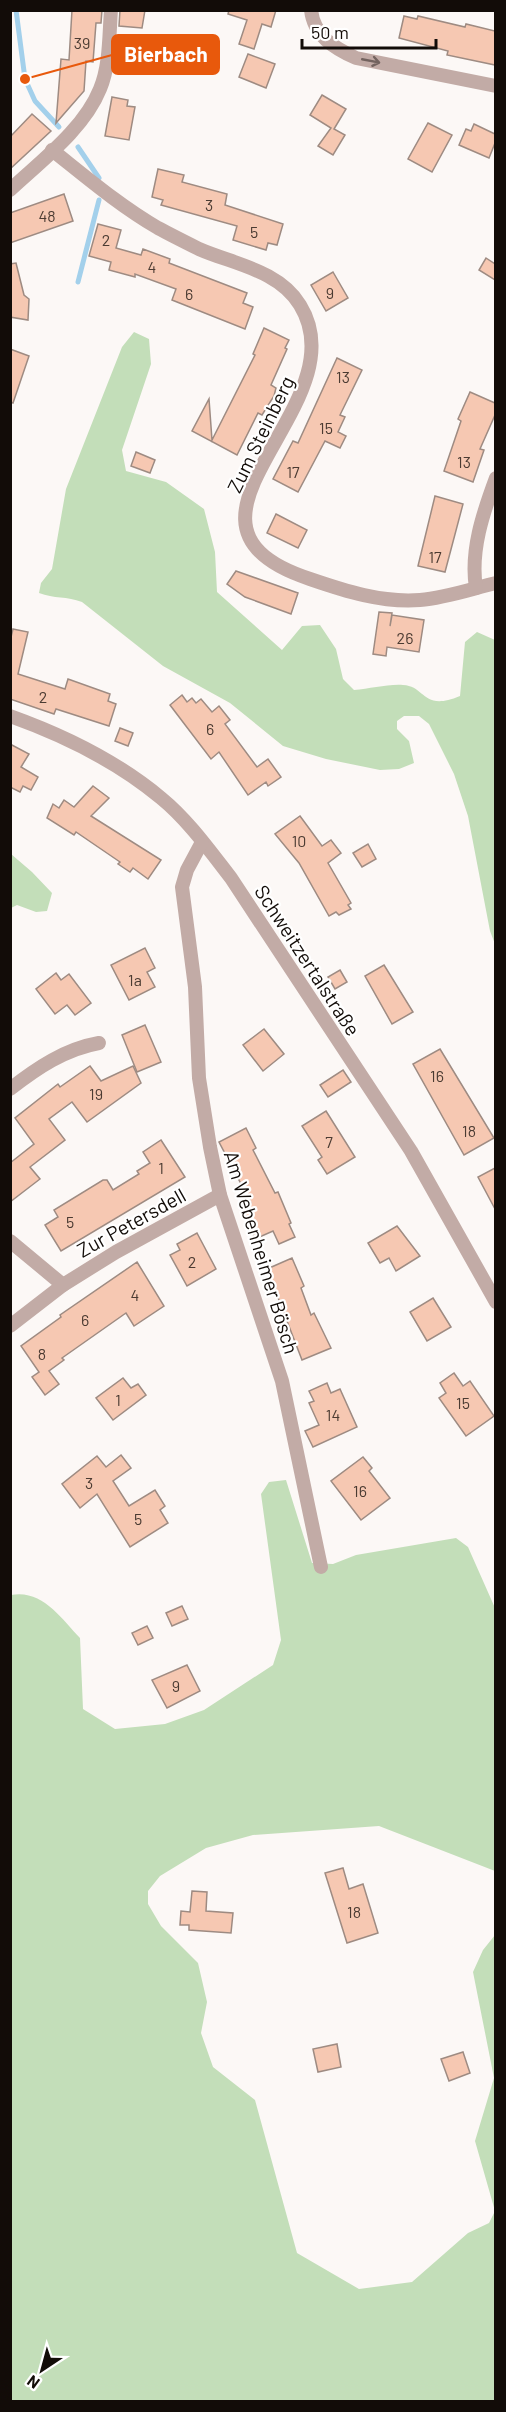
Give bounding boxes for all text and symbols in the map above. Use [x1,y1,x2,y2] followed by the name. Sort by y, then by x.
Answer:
[302,12,436,50] scale bar
[311,21,349,43] text: 50 m
[74,33,90,52] house number: 39
[112,35,219,74] callout: Bierbach
[124,41,208,66] text: Bierbach
[360,56,380,67] one-way arrow
[205,195,213,214] house number: 3
[38,206,56,225] house number: 48
[250,222,258,241] house number: 5
[102,230,110,249] house number: 2
[148,257,156,276] house number: 4
[326,283,334,302] house number: 9
[185,284,193,303] house number: 6
[336,367,350,386] house number: 13
[221,372,299,496] street label: Zum Steinberg
[319,418,333,437] house number: 15
[457,452,471,471] house number: 13
[286,462,300,481] house number: 17
[428,547,442,566] house number: 17
[397,628,413,647] house number: 26
[39,687,47,706] house number: 2
[206,719,214,738] house number: 6
[292,831,306,850] house number: 10
[250,880,366,1040] street label: Schweitzertalstraße
[128,970,142,989] house number: 1a
[430,1066,444,1085] house number: 16
[89,1084,103,1103] house number: 19
[462,1121,476,1140] house number: 18
[325,1132,333,1151] house number: 7
[220,1148,304,1356] street label: Am Webenheimer Bösch
[158,1158,164,1177] house number: 1
[73,1182,189,1262] street label: Zur Petersdell
[66,1212,74,1231] house number: 5
[188,1252,196,1271] house number: 2
[131,1285,139,1304] house number: 4
[81,1310,89,1329] house number: 6
[38,1344,46,1363] house number: 8
[115,1390,121,1409] house number: 1
[456,1393,470,1412] house number: 15
[326,1405,340,1424] house number: 14
[85,1473,93,1492] house number: 3
[353,1481,367,1500] house number: 16
[134,1509,142,1528] house number: 5
[172,1676,180,1695] house number: 9
[347,1902,361,1921] house number: 18
[12,2340,72,2400] north arrow
[23,2372,43,2393] text: N

